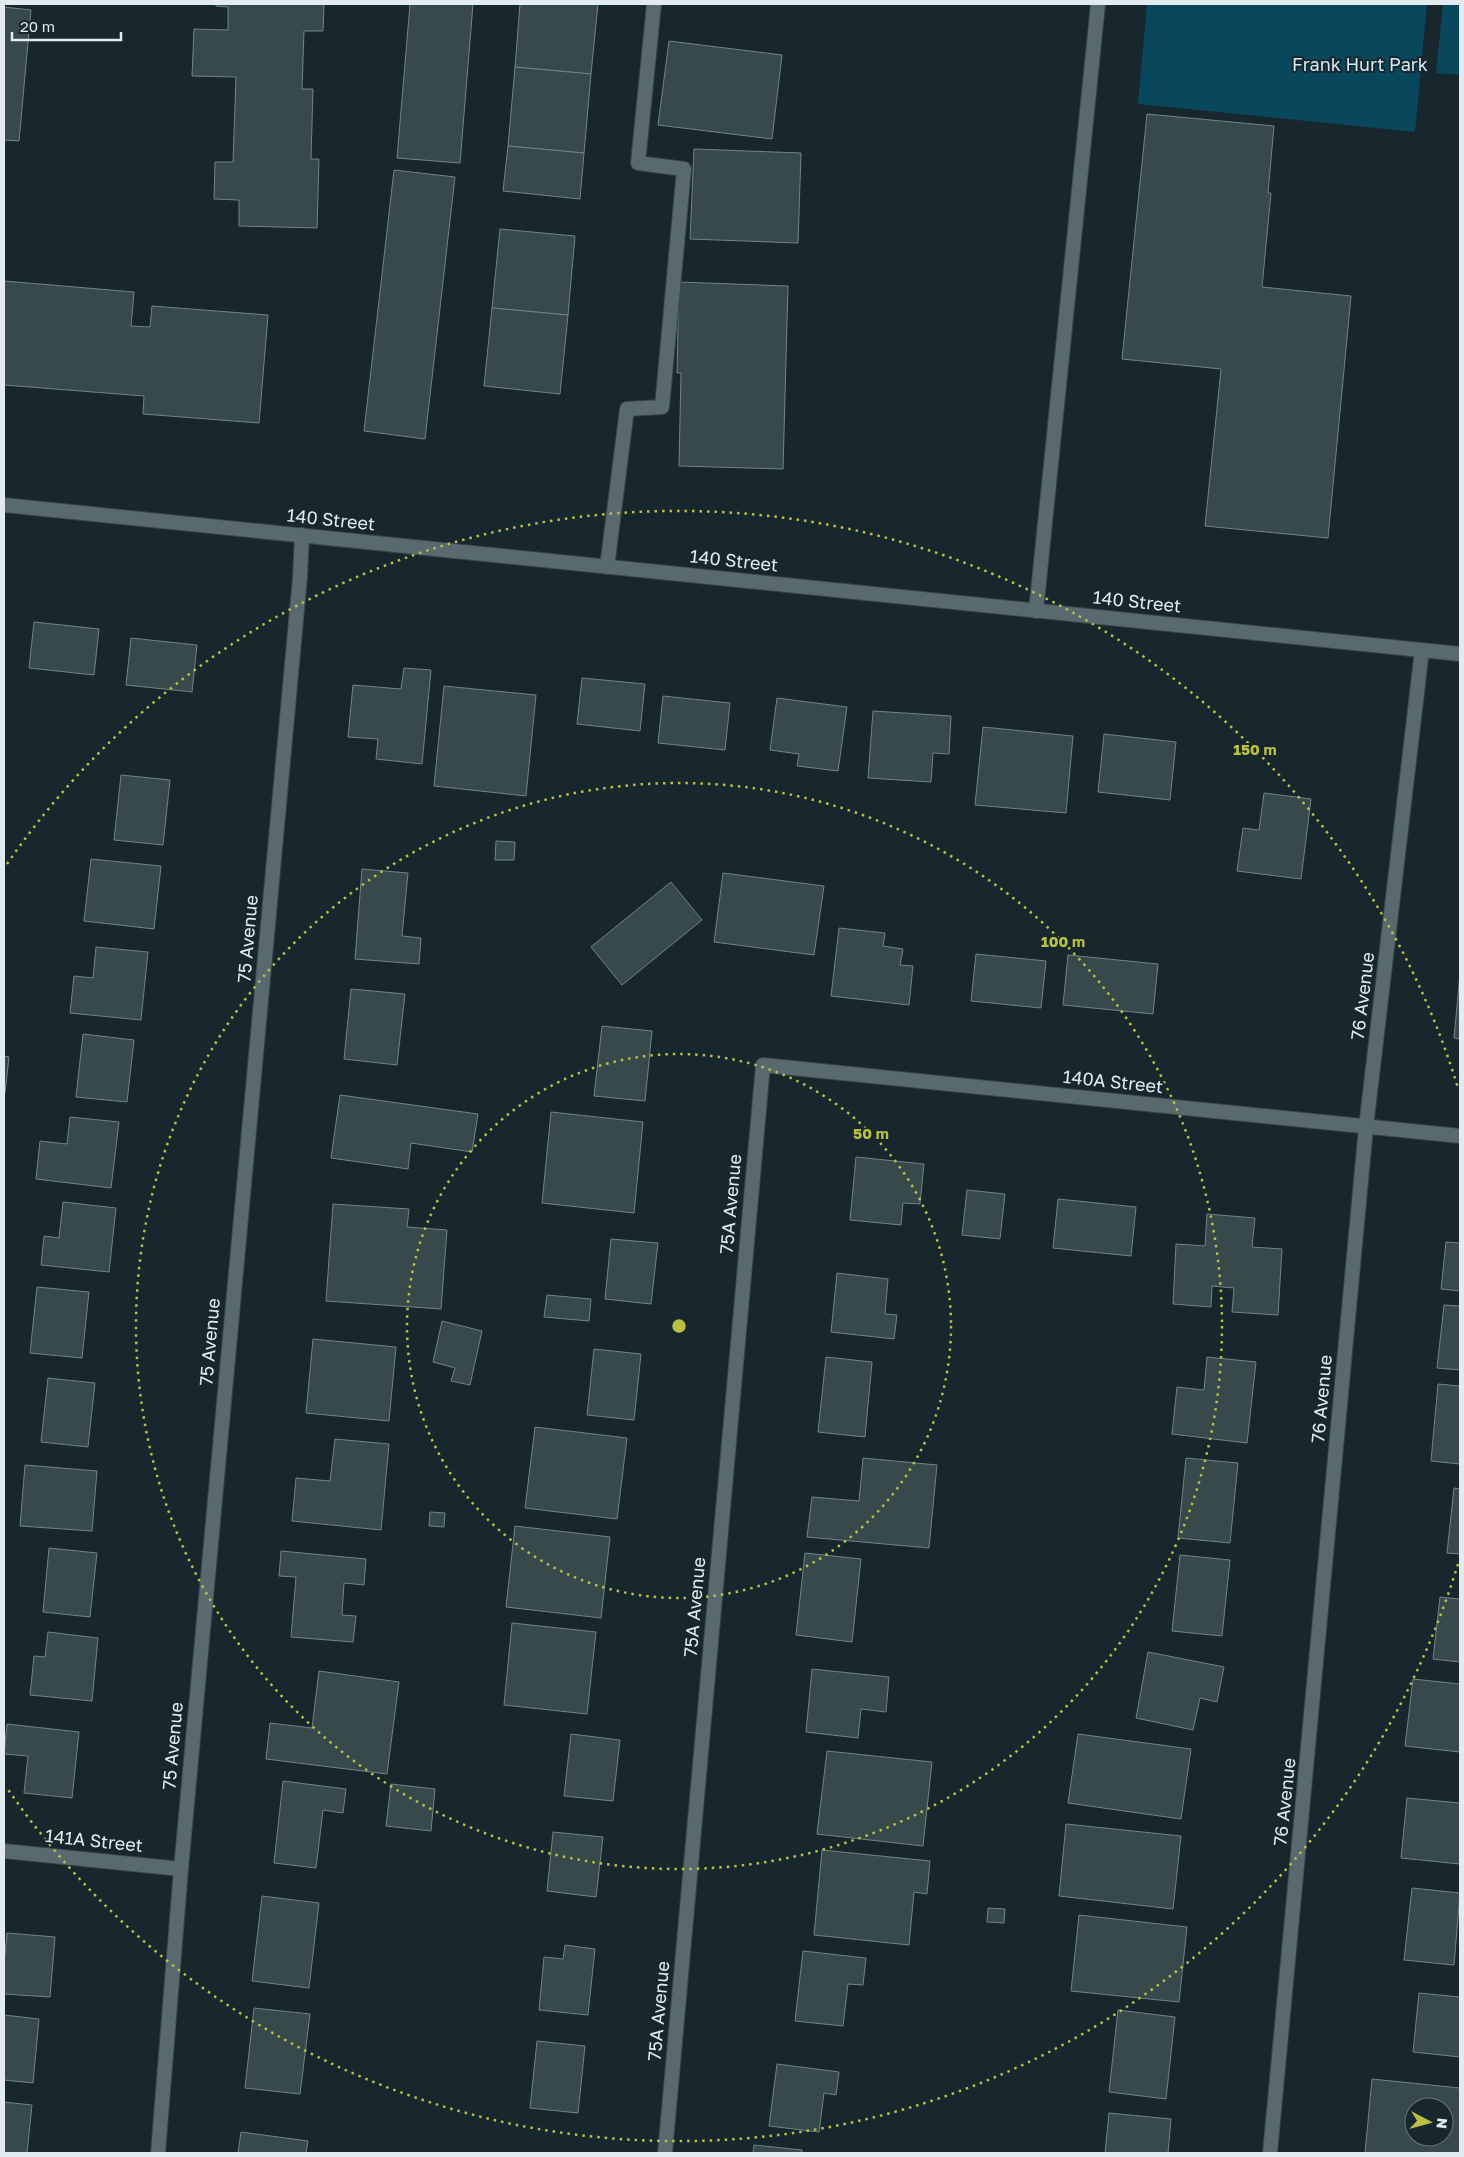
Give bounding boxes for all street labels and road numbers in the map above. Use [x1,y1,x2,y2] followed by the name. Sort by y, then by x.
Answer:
[286,503,376,535] street label: 140 Street
[689,544,779,576] street label: 140 Street
[1092,585,1182,617] street label: 140 Street
[232,894,262,984] street label: 75 Avenue
[1346,951,1378,1041] street label: 76 Avenue
[1062,1065,1164,1097] street label: 140A Street
[715,1153,745,1255] street label: 75A Avenue
[194,1297,224,1387] street label: 75 Avenue
[1306,1354,1336,1444] street label: 76 Avenue
[679,1556,709,1658] street label: 75A Avenue
[157,1701,187,1791] street label: 75 Avenue
[1268,1757,1300,1847] street label: 76 Avenue
[44,1824,144,1856] street label: 141A Street
[643,1960,673,2062] street label: 75A Avenue

